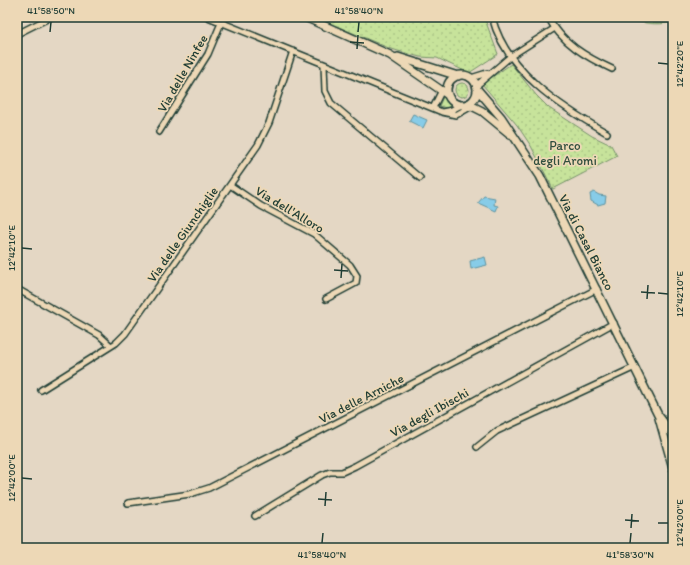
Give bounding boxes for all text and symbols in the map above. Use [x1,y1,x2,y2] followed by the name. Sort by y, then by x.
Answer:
[27,4,75,17] text: 41°58'50"N
[335,4,384,17] text: 41°58'40"N
[154,32,211,115] street label: Via delle Ninfee
[673,40,686,87] text: 12°42'20"E
[533,138,597,168] park label: Parco degli Aromi
[253,183,327,236] street label: Via dell'Alloro
[144,184,221,285] street label: Via delle Giunchiglie
[556,192,617,293] street label: Via di Casal Bianco
[5,225,18,271] text: 12°42'10"E
[673,271,686,317] text: 12°42'10"E
[316,371,406,426] street label: Via delle Arniche
[387,385,471,440] street label: Via degli Ibischi
[5,454,18,502] text: 12°42'00"E
[673,499,686,547] text: 12°42'00"E
[298,548,347,561] text: 41°58'40"N
[606,548,654,561] text: 41°58'30"N

